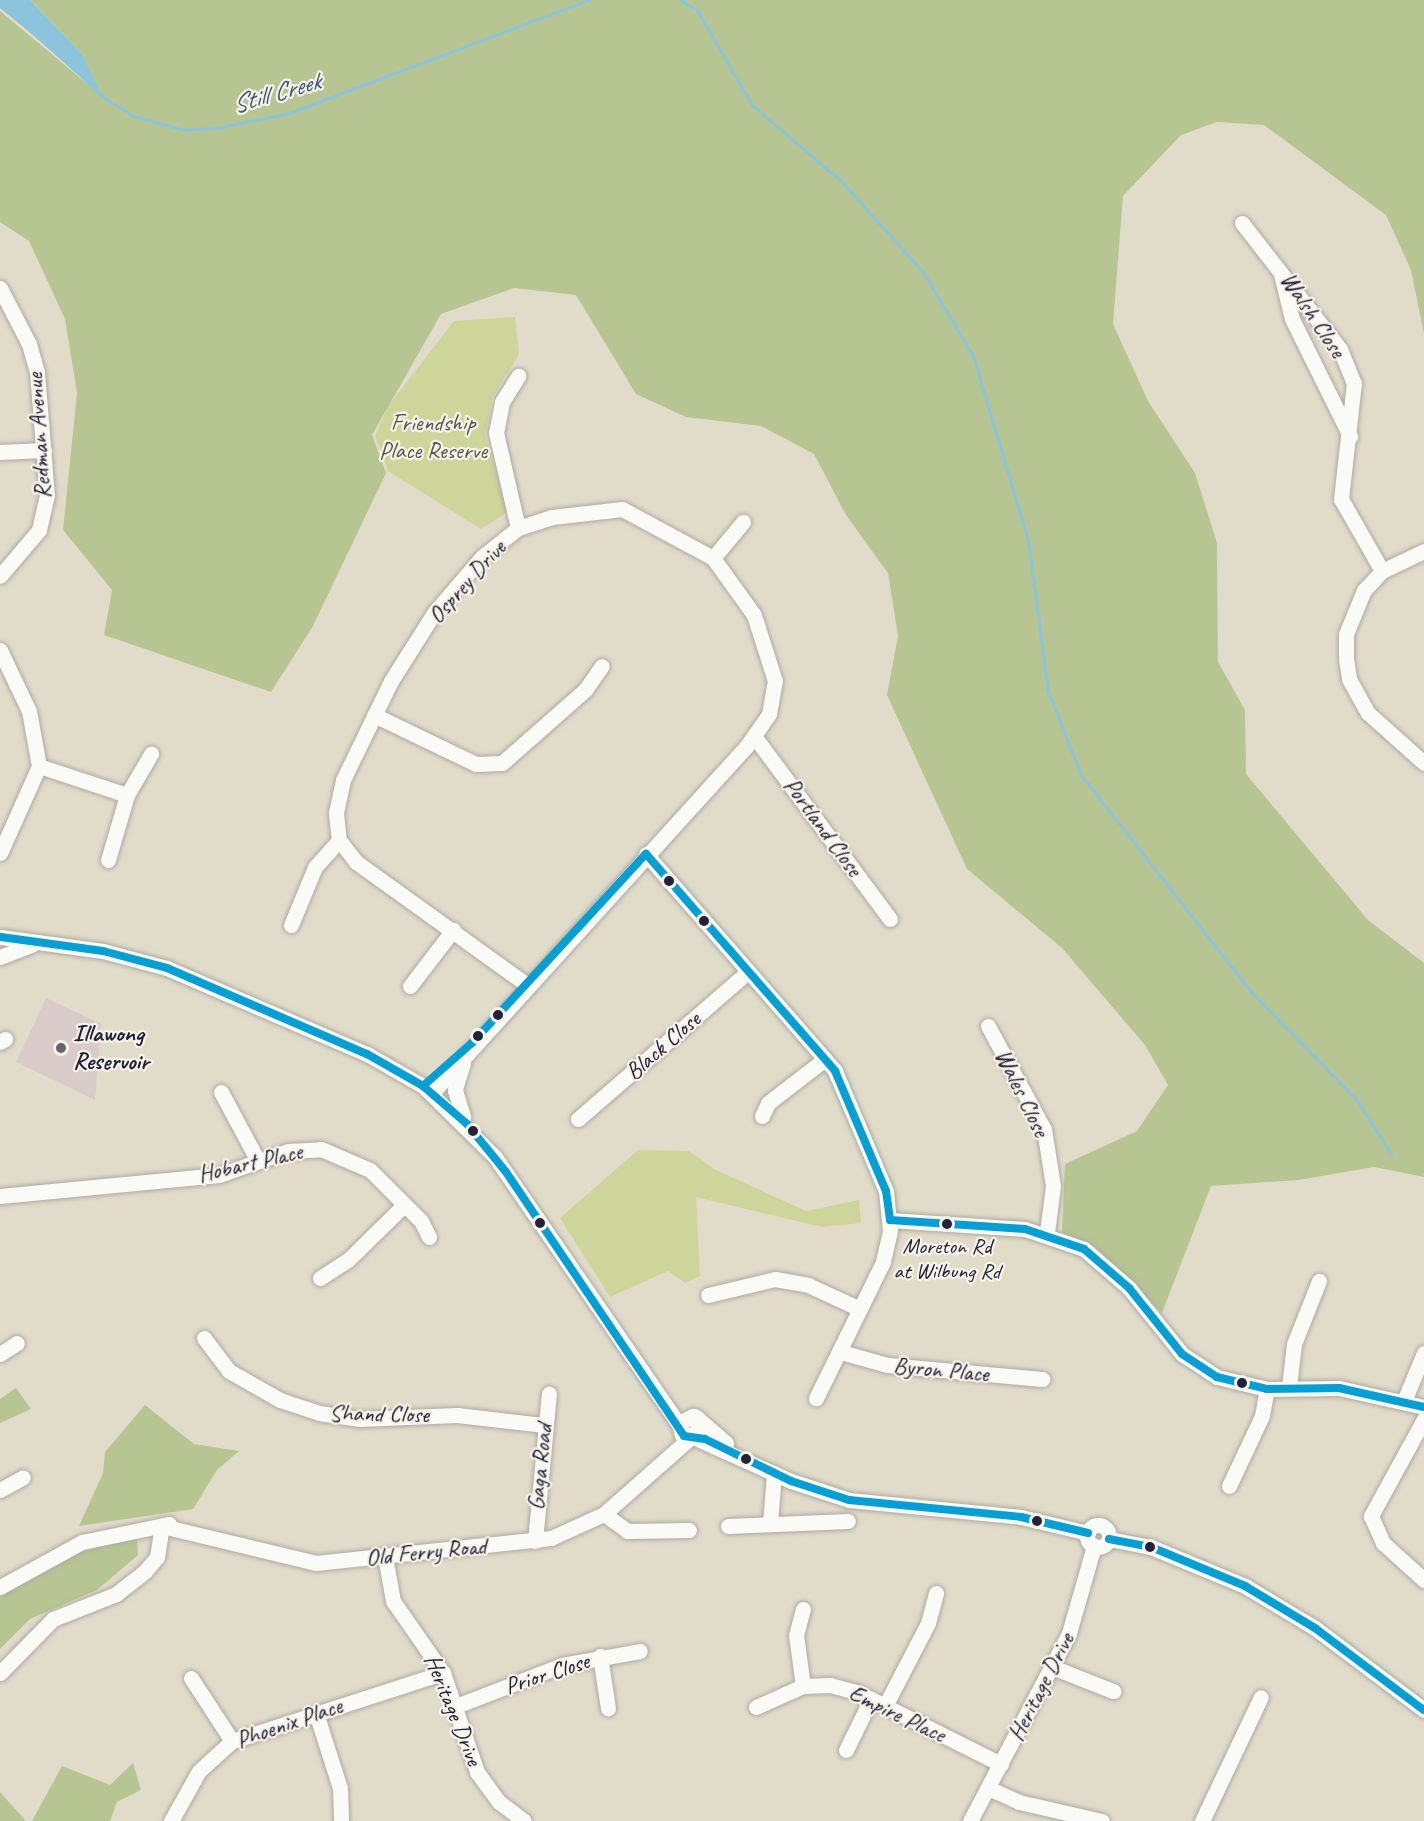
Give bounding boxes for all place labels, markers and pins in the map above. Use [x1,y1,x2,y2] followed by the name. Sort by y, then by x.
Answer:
[663,875,675,887] unlabelled marker
[698,915,710,927] unlabelled marker
[492,1009,504,1021] unlabelled marker
[73,1020,149,1076] place label: Illawong Reservoir
[472,1030,484,1042] unlabelled marker
[54,1041,68,1055] marker: Illawong Reservoir
[467,1125,479,1137] unlabelled marker
[534,1217,546,1229] unlabelled marker
[941,1218,953,1230] marker: Moreton Rd at Wilbung Rd
[893,1233,1001,1284] place label: Moreton Rd at Wilbung Rd
[1236,1377,1248,1389] unlabelled marker
[740,1453,752,1465] unlabelled marker
[1031,1515,1043,1527] unlabelled marker
[1144,1541,1156,1553] unlabelled marker

